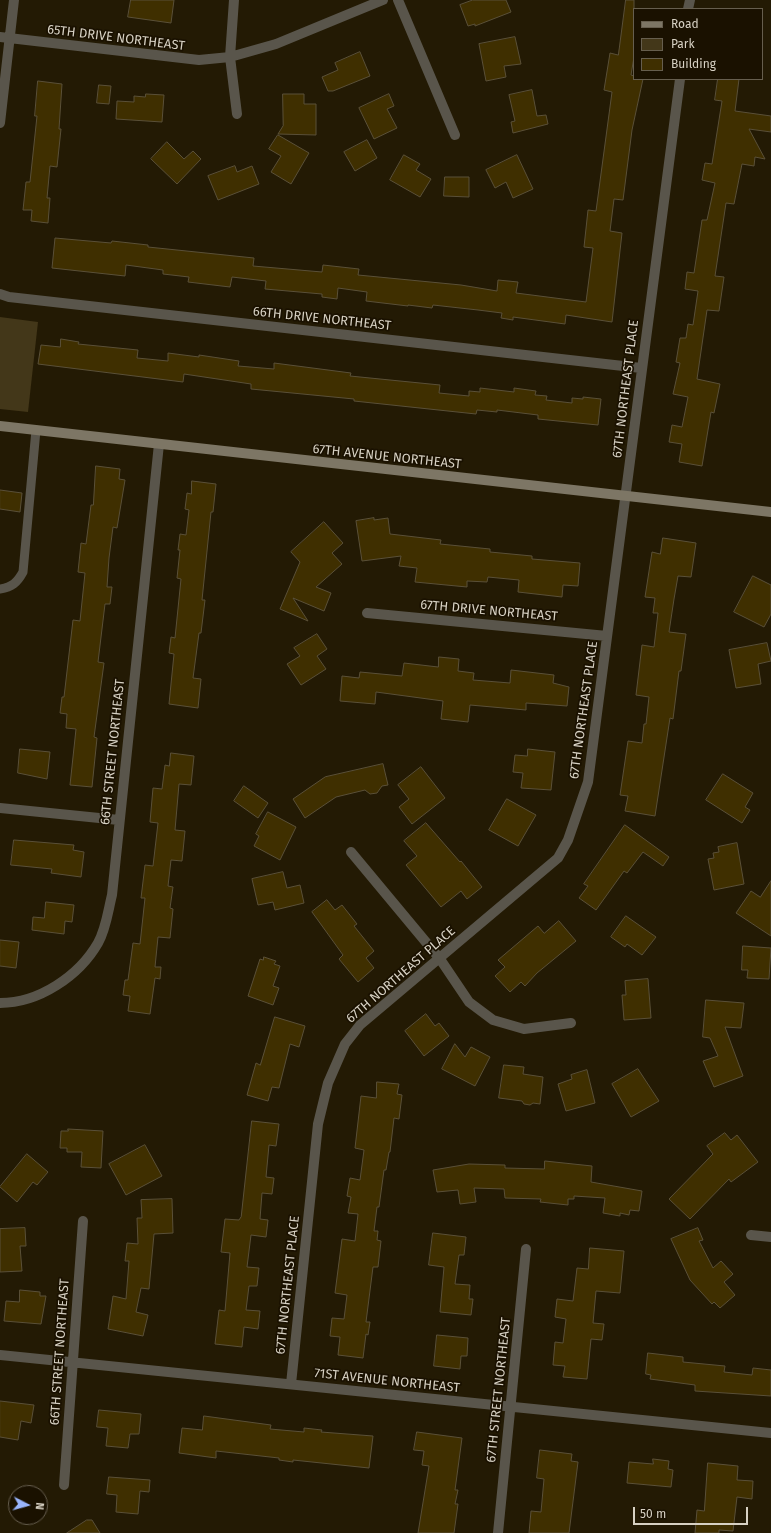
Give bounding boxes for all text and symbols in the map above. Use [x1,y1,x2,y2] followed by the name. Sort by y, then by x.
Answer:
[633,8,763,80] legend
[671,17,699,31] text: Road
[46,22,186,54] street label: 65TH DRIVE NORTHEAST
[671,37,695,51] text: Park
[671,57,716,71] text: Building
[252,304,392,334] street label: 66TH DRIVE NORTHEAST
[610,319,642,459] street label: 67TH NORTHEAST PLACE
[312,441,462,473] street label: 67TH AVENUE NORTHEAST
[420,597,558,625] street label: 67TH DRIVE NORTHEAST
[567,640,601,780] street label: 67TH NORTHEAST PLACE
[98,678,128,826] street label: 66TH STREET NORTHEAST
[343,923,459,1027] street label: 67TH NORTHEAST PLACE
[273,1215,303,1355] street label: 67TH NORTHEAST PLACE
[47,1278,73,1426] street label: 66TH STREET NORTHEAST
[484,1317,514,1463] street label: 67TH STREET NORTHEAST
[313,1366,461,1396] street label: 71ST AVENUE NORTHEAST
[8,1485,48,1525] north arrow
[635,1499,750,1525] scale bar
[33,1502,46,1511] text: N
[640,1507,666,1521] text: 50 m

